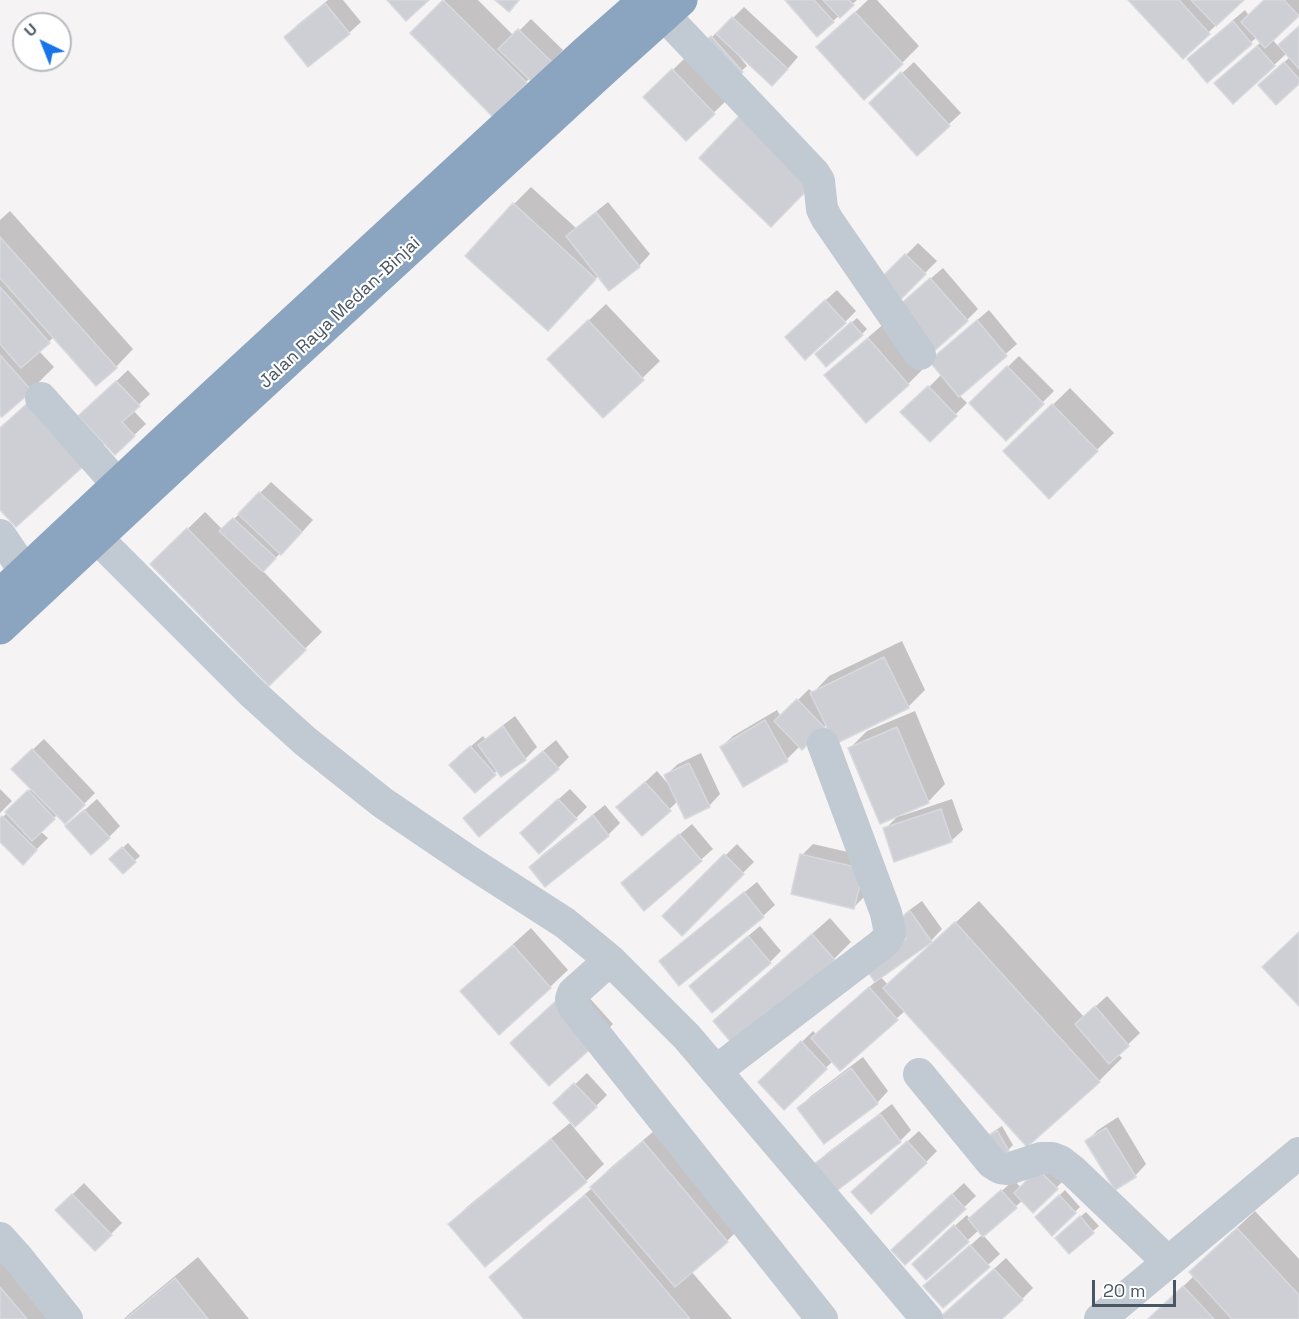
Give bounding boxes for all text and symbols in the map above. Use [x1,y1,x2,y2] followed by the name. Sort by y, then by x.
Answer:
[12,12,72,72] north arrow
[20,19,42,41] text: U
[255,233,425,393] street label: Jalan Raya Medan-Binjai
[1095,1268,1179,1306] scale bar
[1103,1279,1146,1302] text: 20 m

